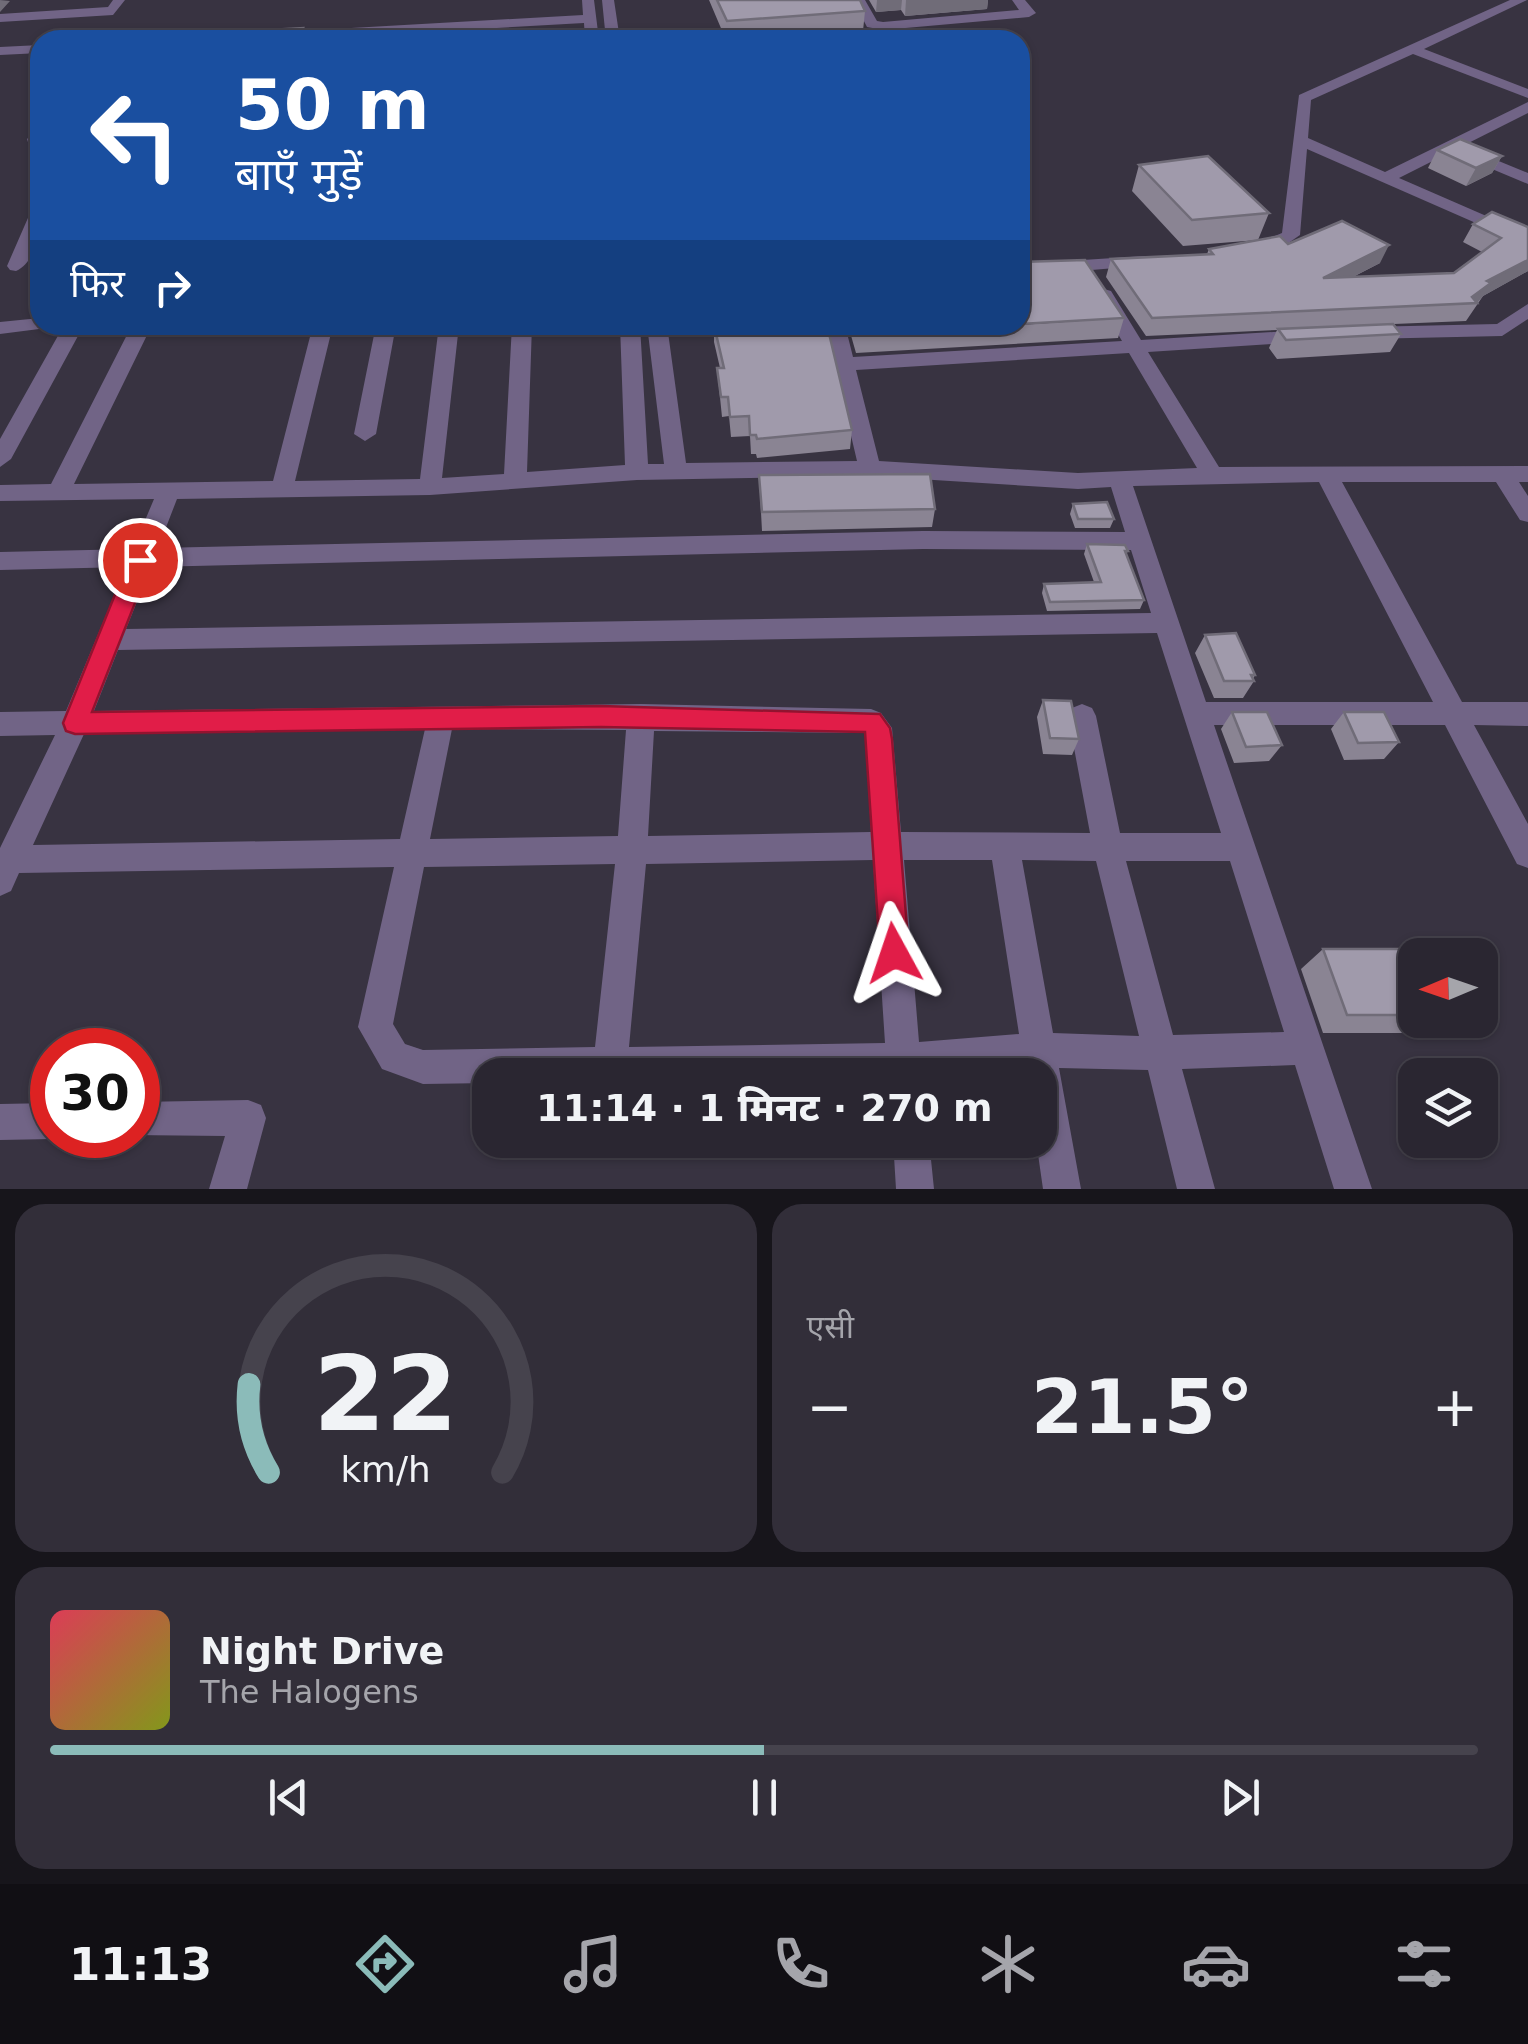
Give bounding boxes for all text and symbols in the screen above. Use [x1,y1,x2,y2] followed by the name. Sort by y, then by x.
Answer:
[235,64,430,146] text: 50 m
[70,70,200,200] icon: left
[235,148,363,201] text: बाएँ मुड़ें
[145,260,200,315] icon: right
[70,262,125,306] text: फिर
[98,518,183,603] pin
[113,533,168,588] icon: arrive
[842,901,946,1005] position arrow
[1398,938,1498,1038] north arrow
[1398,938,1498,1158] map controls
[30,1028,160,1158] speed limit sign: 30
[1398,1058,1498,1158] button: layers
[536,1086,993,1130] text: 11:14 · 1 मिनट · 270 m
[807,1308,854,1346] text: एसी
[313,1333,458,1455] text: 22
[1031,1363,1254,1451] text: 21.5°
[807,1375,853,1439] text: −
[1432,1375,1478,1439] text: +
[341,1449,431,1490] text: km/h
[200,1629,444,1673] text: Night Drive
[200,1673,419,1711] text: The Halogens
[261,1770,316,1825] icon: previous
[737,1770,792,1825] icon: pause
[1213,1770,1268,1825] icon: next
[350,1929,420,1999] icon: directions
[558,1929,628,1999] icon: music
[766,1929,836,1999] icon: phone
[973,1929,1043,1999] icon: climate
[1181,1929,1251,1999] icon: car
[1389,1929,1459,1999] icon: filters
[69,1938,212,1991] text: 11:13

